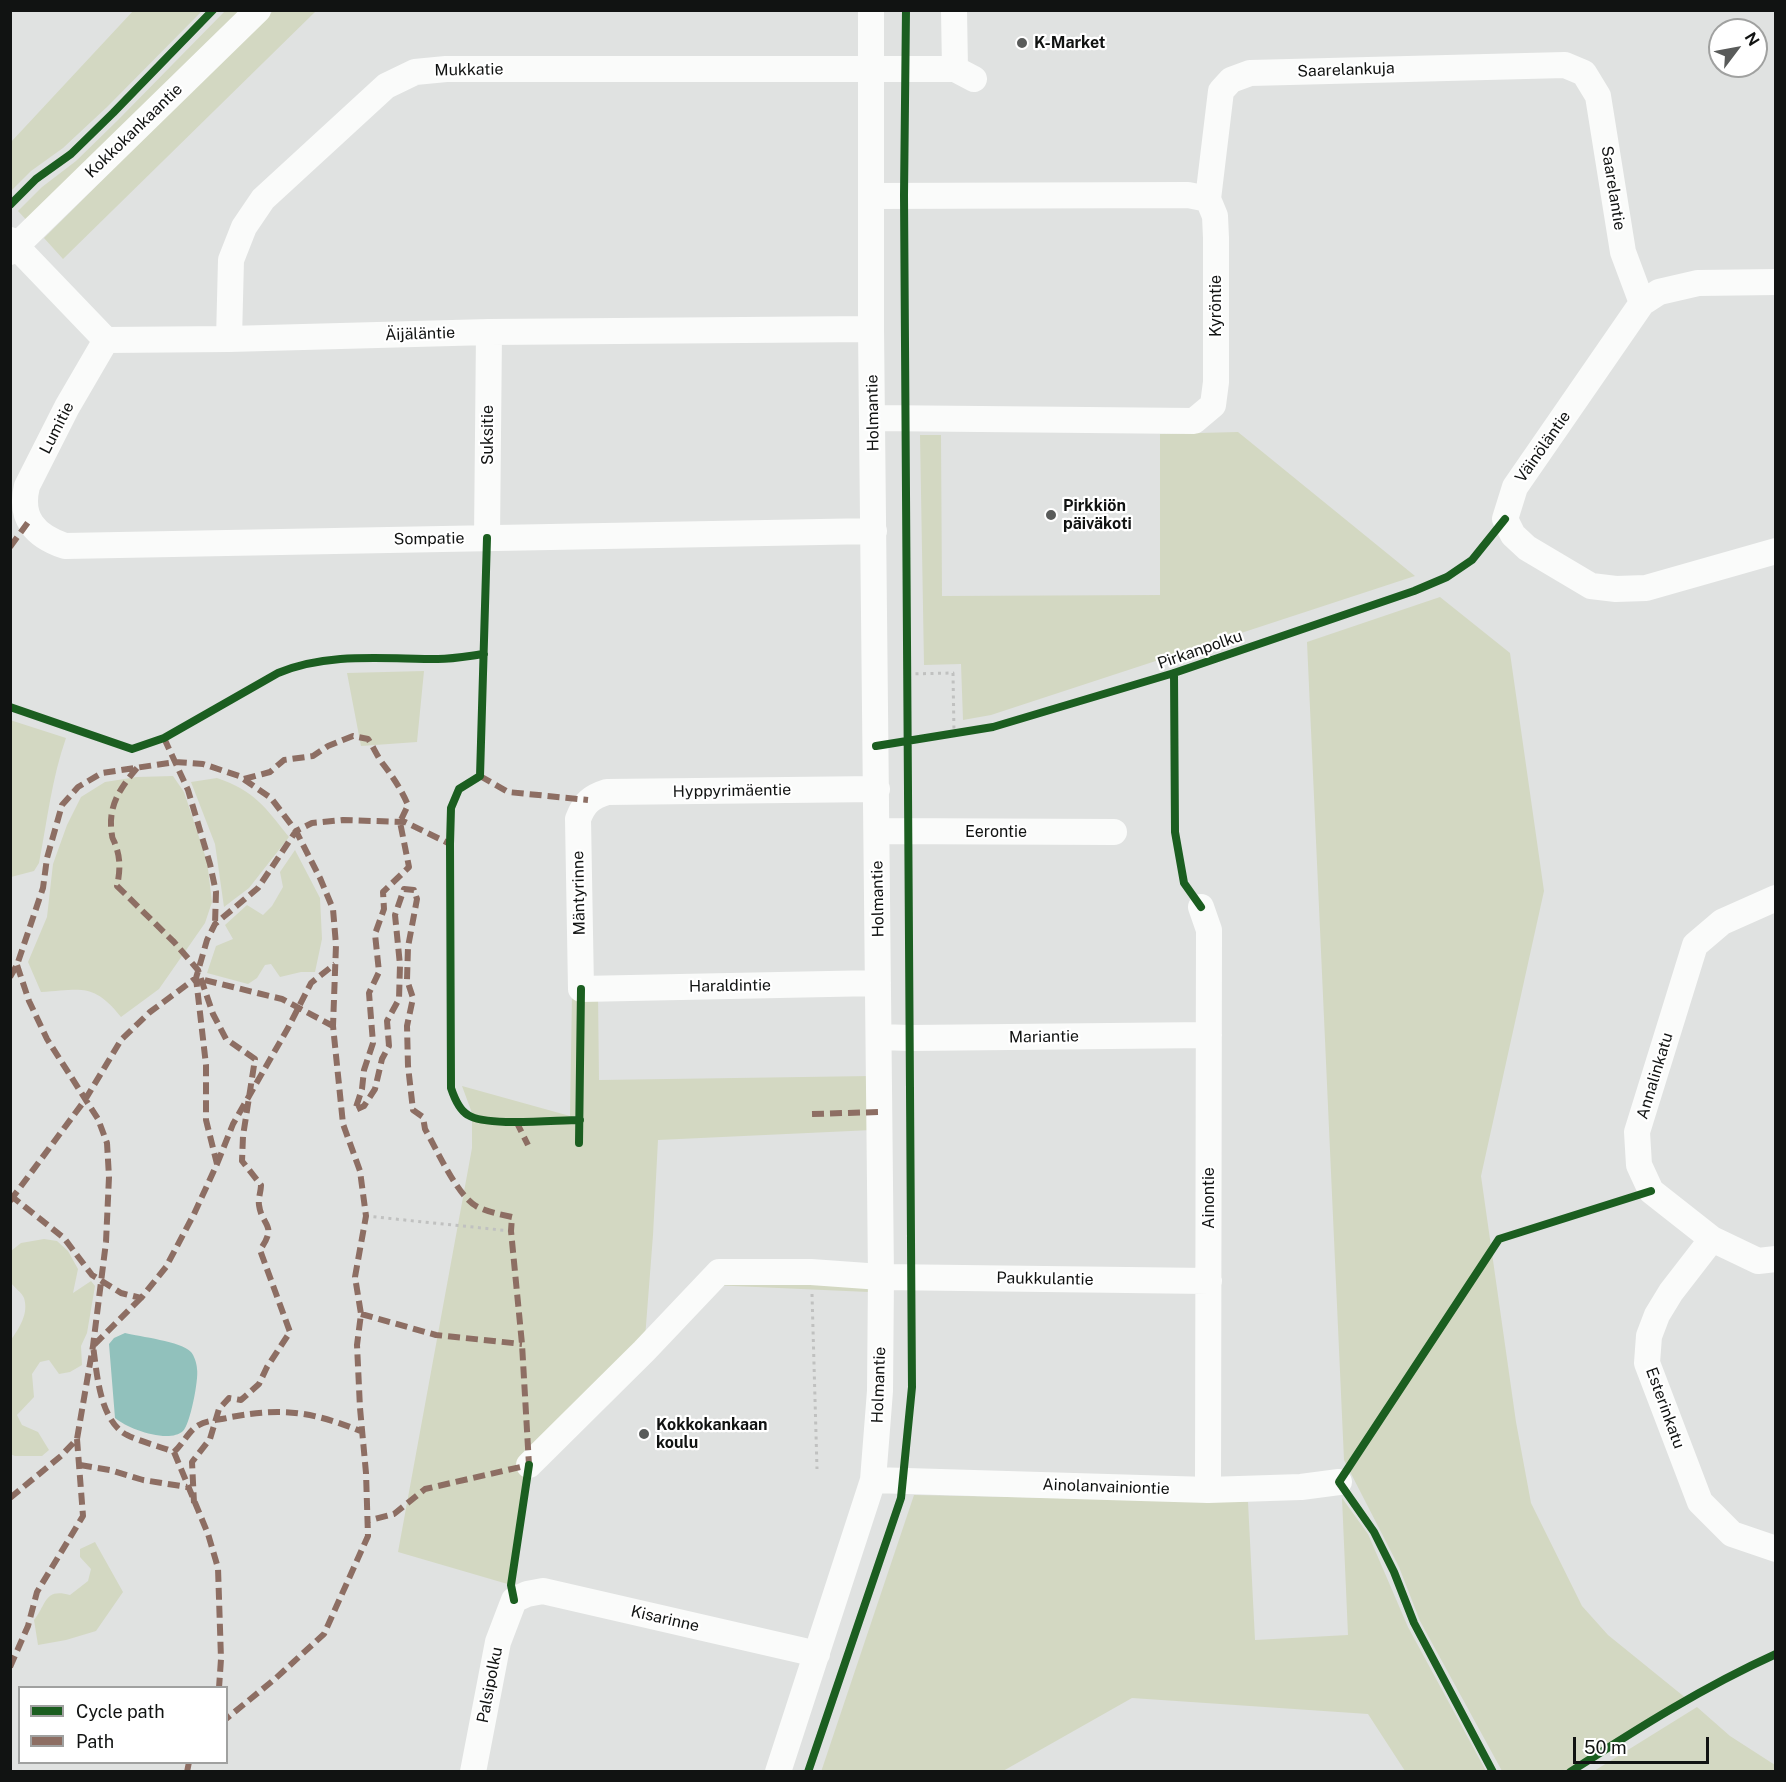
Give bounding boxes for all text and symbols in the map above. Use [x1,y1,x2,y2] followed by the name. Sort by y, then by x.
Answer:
[1708,18,1768,78] north arrow
[1741,29,1763,50] text: N
[1034,33,1106,53] place label: K-Market
[1015,36,1029,50] marker: K-Market
[1297,59,1395,81] street label: Saarelankuja
[434,60,504,80] street label: Mukkatie
[81,80,187,182] street label: Kokkokankaantie
[1597,144,1629,232] street label: Saarelantie
[1206,275,1226,337] street label: Kyröntie
[385,323,455,345] street label: Äijäläntie
[863,374,883,452] street label: Holmantie
[36,399,78,457] street label: Lumitie
[478,405,498,465] street label: Suksitie
[1511,407,1575,487] street label: Väinöläntie
[1063,496,1132,534] place label: Pirkkiön päiväkoti
[1044,508,1058,522] marker: Pirkkiön päiväkoti
[393,529,465,549] street label: Sompatie
[1155,626,1245,674] street label: Pirkanpolku
[673,780,791,802] street label: Hyppyrimäentie
[965,822,1027,842] street label: Eerontie
[569,851,589,935] street label: Mäntyrinne
[868,860,888,938] street label: Holmantie
[689,976,771,996] street label: Haraldintie
[1009,1027,1079,1047] street label: Mariantie
[1633,1030,1677,1122] street label: Annalinkatu
[1199,1167,1219,1229] street label: Ainontie
[996,1269,1094,1289] street label: Paukkulantie
[868,1346,890,1424] street label: Holmantie
[1641,1365,1689,1451] street label: Esterinkatu
[656,1415,768,1453] place label: Kokkokankaan koulu
[637,1427,651,1441] marker: Kokkokankaan koulu
[1042,1475,1170,1499] street label: Ainolanvainiontie
[629,1602,701,1636] street label: Kisarinne
[473,1645,507,1725] street label: Palsipolku
[18,1686,228,1764] legend
[76,1701,165,1722] text: Cycle path
[1576,1725,1712,1763] scale bar
[76,1731,114,1752] text: Path
[1584,1737,1627,1758] text: 50 m

